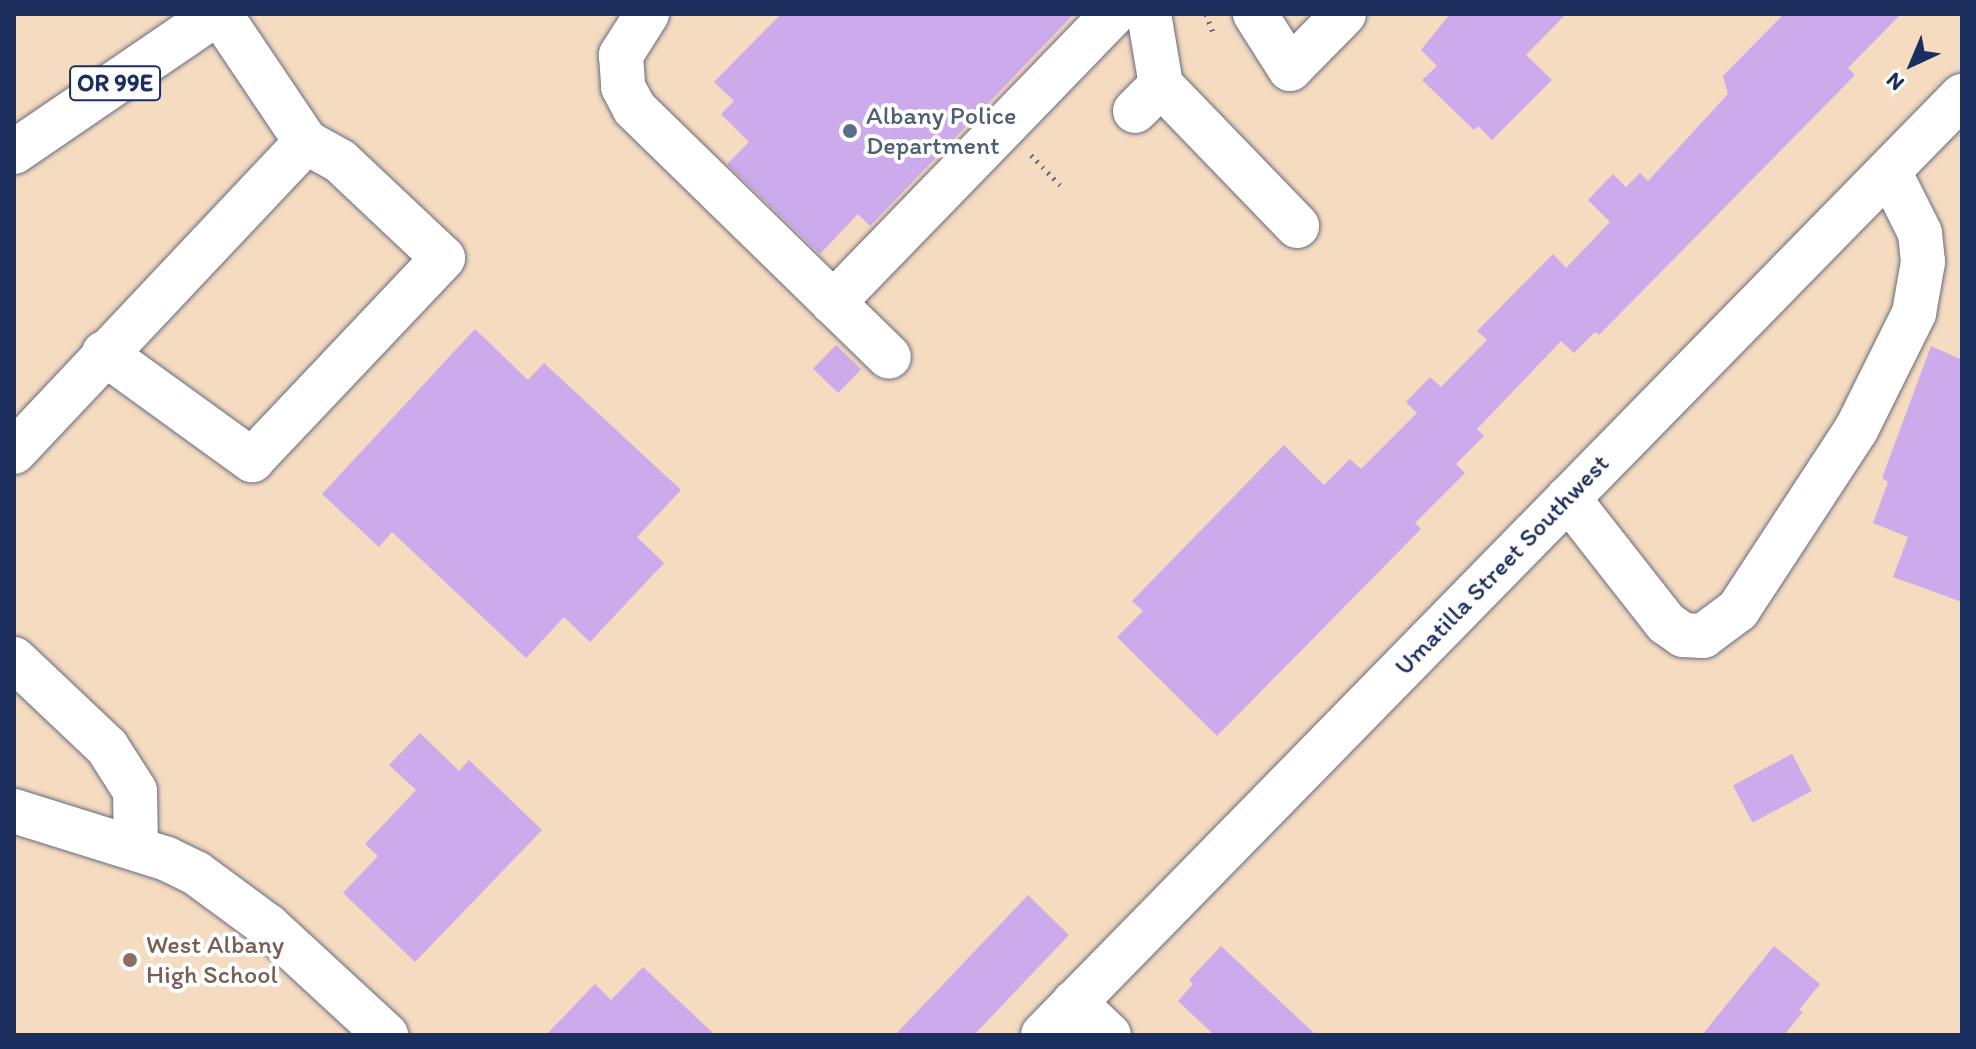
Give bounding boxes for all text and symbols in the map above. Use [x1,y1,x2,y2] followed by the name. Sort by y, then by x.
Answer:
[1872,24,1952,104] north arrow
[69,63,161,103] road number: OR 99E
[1880,67,1910,97] text: N
[866,100,1016,162] place label: Albany Police Department
[841,122,859,140] marker: Albany Police Department
[1389,448,1615,682] street label: Umatilla Street Southwest
[146,929,285,990] place label: West Albany High School
[121,951,139,969] marker: West Albany High School

